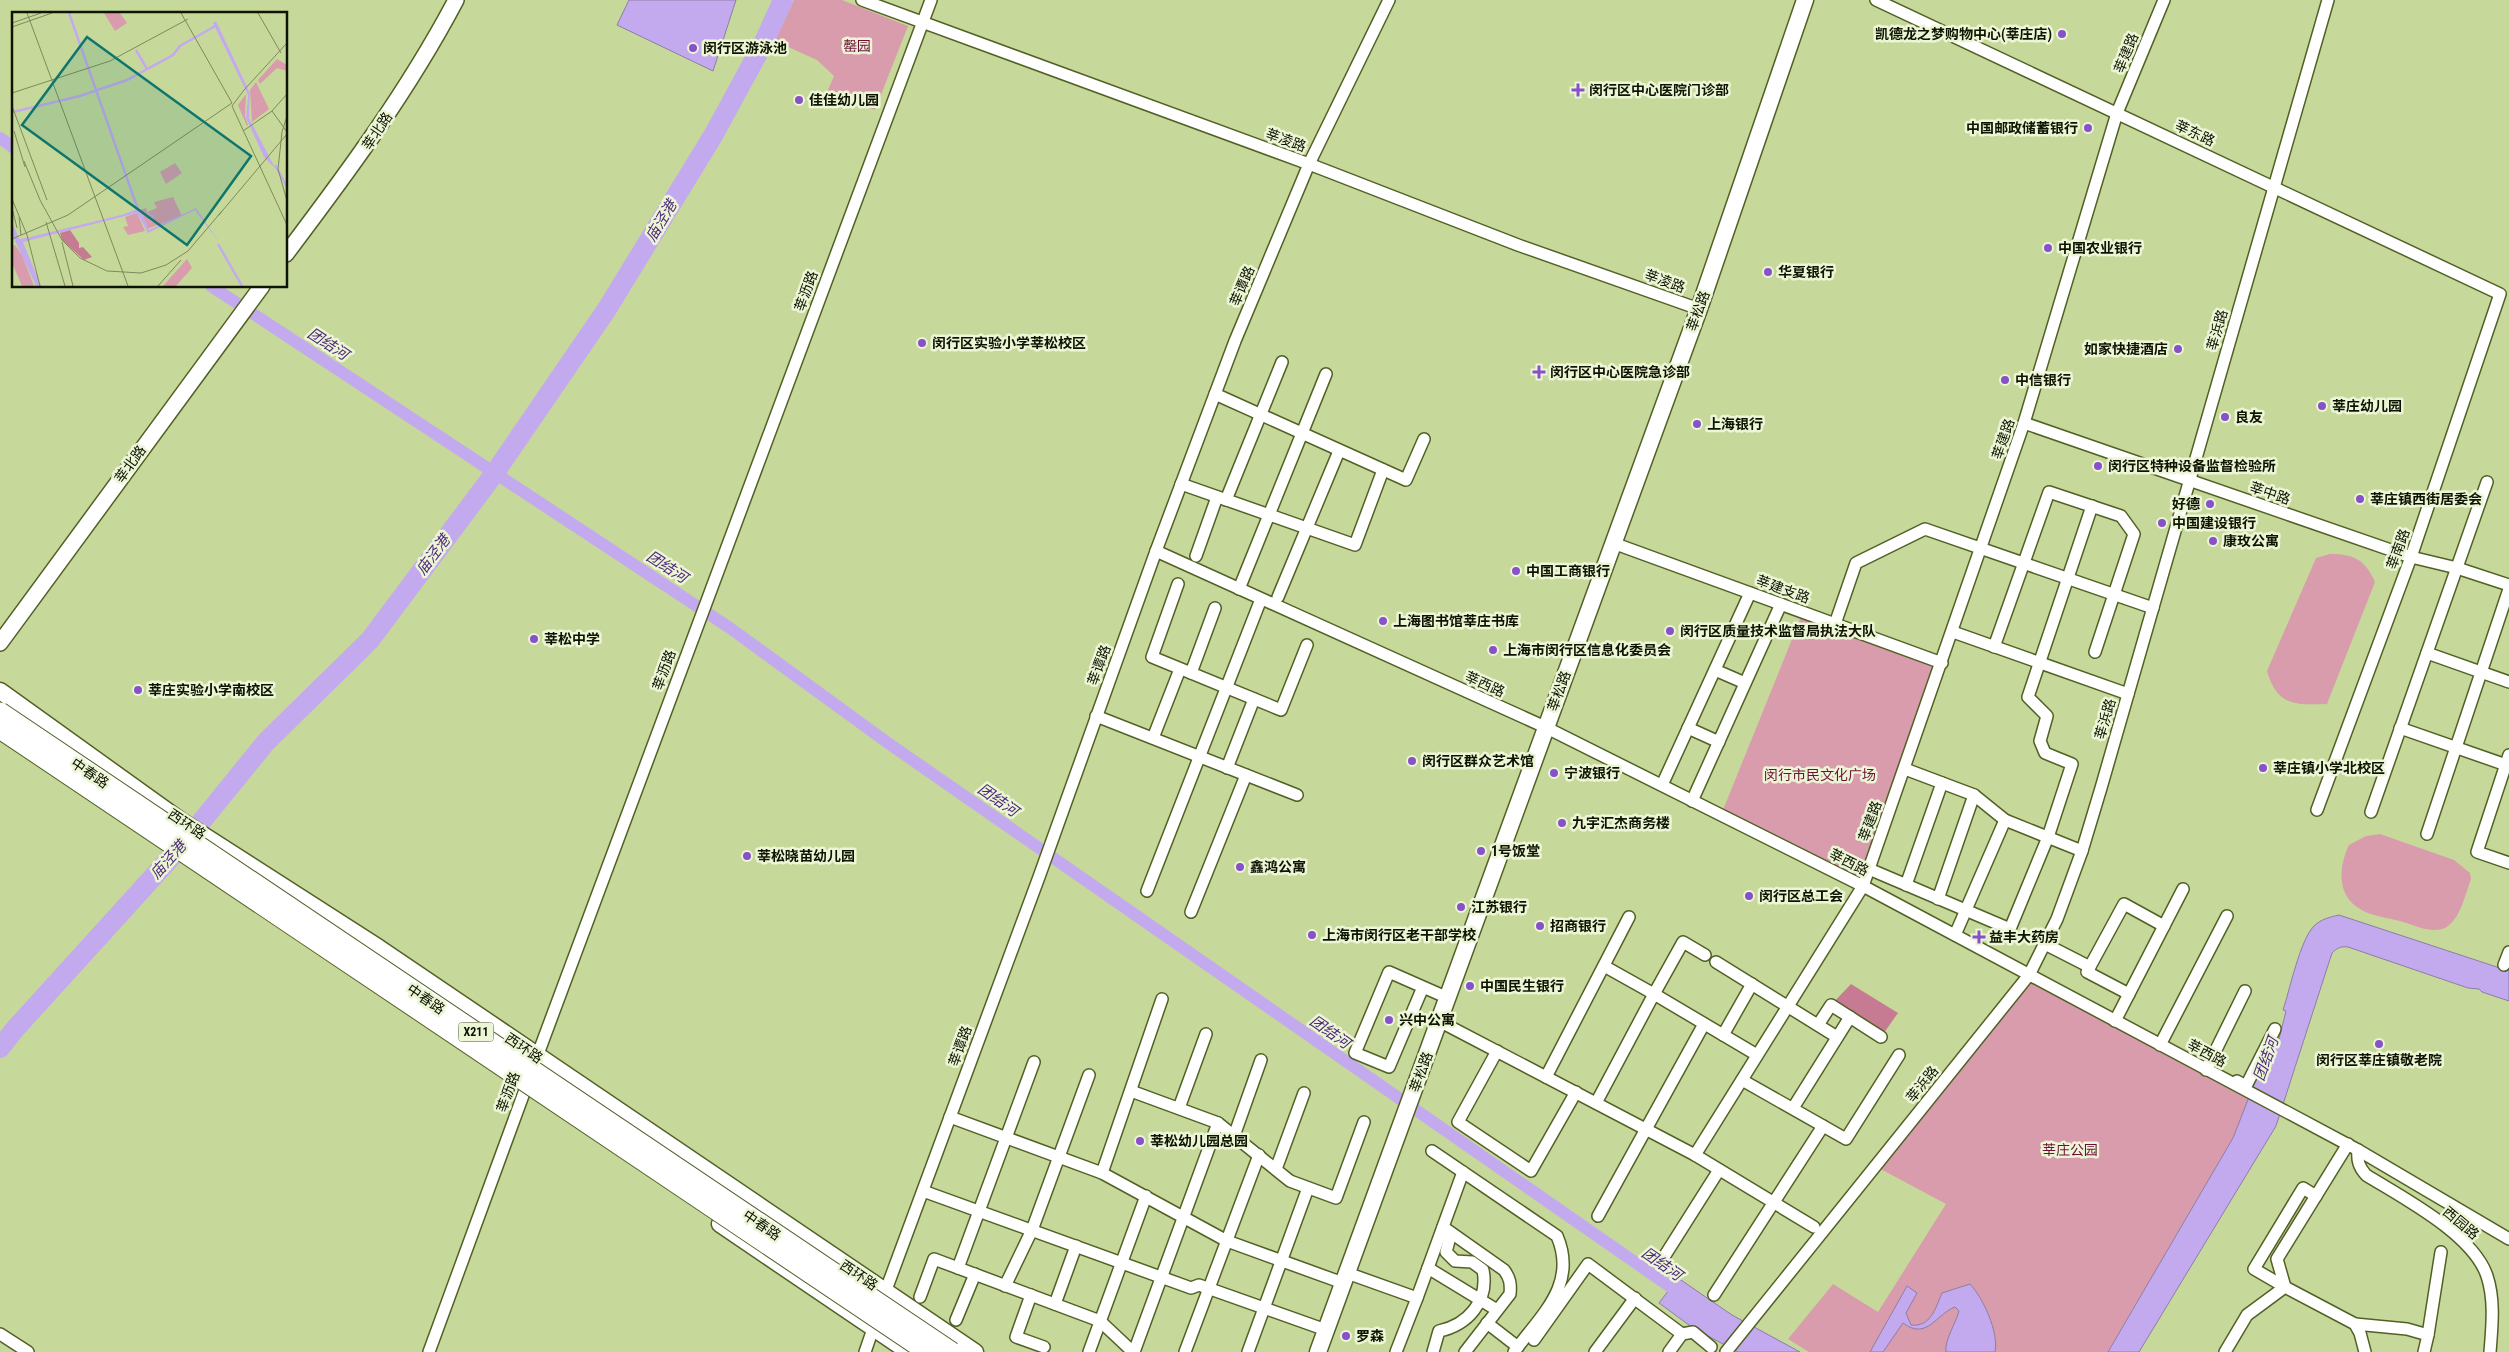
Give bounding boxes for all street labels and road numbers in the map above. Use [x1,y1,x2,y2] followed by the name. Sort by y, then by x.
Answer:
[2111,31,2141,75] street label: 莘建路
[359,109,395,153] street label: 莘北路
[2173,117,2217,149] street label: 莘东路
[1264,125,1308,155] street label: 莘凌路
[1226,264,1258,308] street label: 莘谭路
[1643,266,1687,296] street label: 莘凌路
[791,269,821,313] street label: 莘沥路
[1683,289,1713,333] street label: 莘松路
[2204,308,2230,352] street label: 莘浜路
[1989,417,2017,461] street label: 莘建路
[111,442,149,486] street label: 莘北路
[2248,479,2292,507] street label: 莘中路
[2383,527,2413,571] street label: 莘南路
[1754,572,1812,606] street label: 莘建支路
[1084,643,1114,687] street label: 莘谭路
[649,648,679,692] street label: 莘沥路
[1463,668,1507,700] street label: 莘西路
[1544,669,1574,713] street label: 莘松路
[2092,697,2118,741] street label: 莘浜路
[68,755,112,791] street label: 中春路
[1855,799,1885,843] street label: 莘建路
[165,806,209,842] street label: 西环路
[1827,845,1871,879] street label: 莘西路
[404,981,448,1017] street label: 中春路
[458,1022,494,1042] road number: X211
[945,1024,975,1068] street label: 莘谭路
[502,1030,546,1066] street label: 西环路
[2185,1036,2229,1070] street label: 莘西路
[1406,1050,1436,1094] street label: 莘松路
[1903,1063,1941,1105] street label: 莘浜路
[493,1070,523,1114] street label: 莘沥路
[2440,1203,2482,1243] street label: 西园路
[740,1207,784,1243] street label: 中春路
[837,1257,881,1293] street label: 西环路

